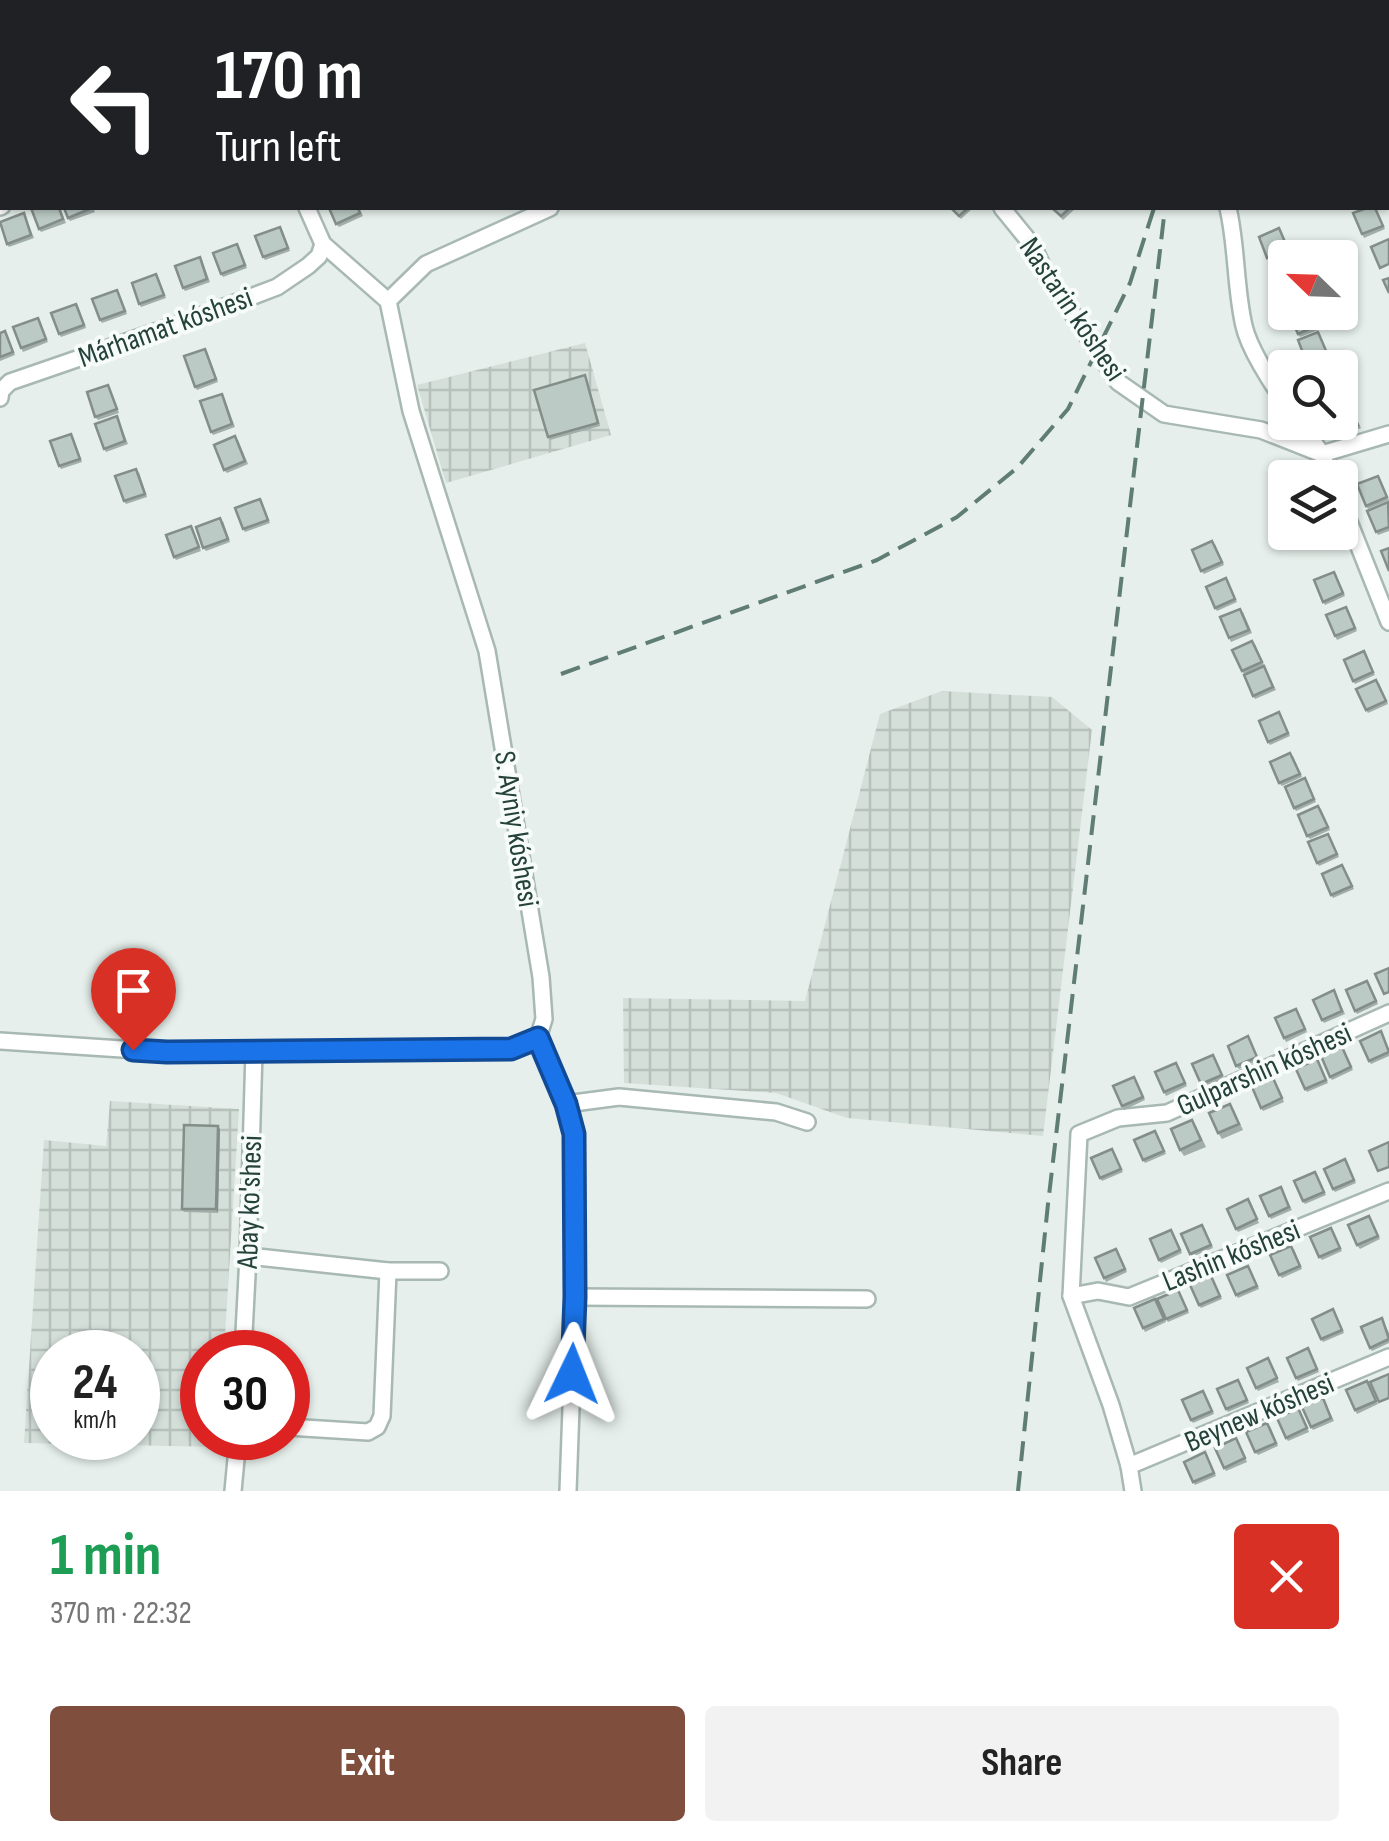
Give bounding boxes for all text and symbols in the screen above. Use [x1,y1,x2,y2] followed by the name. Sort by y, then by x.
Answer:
[215,35,363,119] text: 170 m
[50,40,180,170] icon: left
[215,120,341,175] text: Turn left
[1011,231,1133,388] street label: Nastarin kóshesi
[1268,240,1358,330] north arrow
[1268,240,1358,550] map controls
[73,280,257,376] street label: Márhamat kóshesi
[1268,350,1358,440] button: search
[1268,460,1358,550] button: layers
[486,749,546,910] street label: S. Ayniy kóshesi
[91,948,176,1051] pin
[106,963,161,1018] icon: arrive
[1171,1015,1357,1124] street label: Gulparshin kóshesi
[230,1135,270,1270] street label: Abay ko'shesi
[1157,1212,1305,1300] street label: Lashin kóshesi
[520,1322,624,1426] position arrow
[180,1330,310,1460] speed limit sign: 30
[73,1353,117,1413] text: 24
[1179,1365,1339,1460] street label: Beynew kóshesi
[73,1405,117,1436] text: km/h
[50,1520,162,1592] text: 1 min
[1234,1524,1339,1629] button: close
[50,1594,192,1633] text: 370 m · 22:32
[50,1706,685,1821] button: Exit
[705,1706,1339,1821] button: Share

